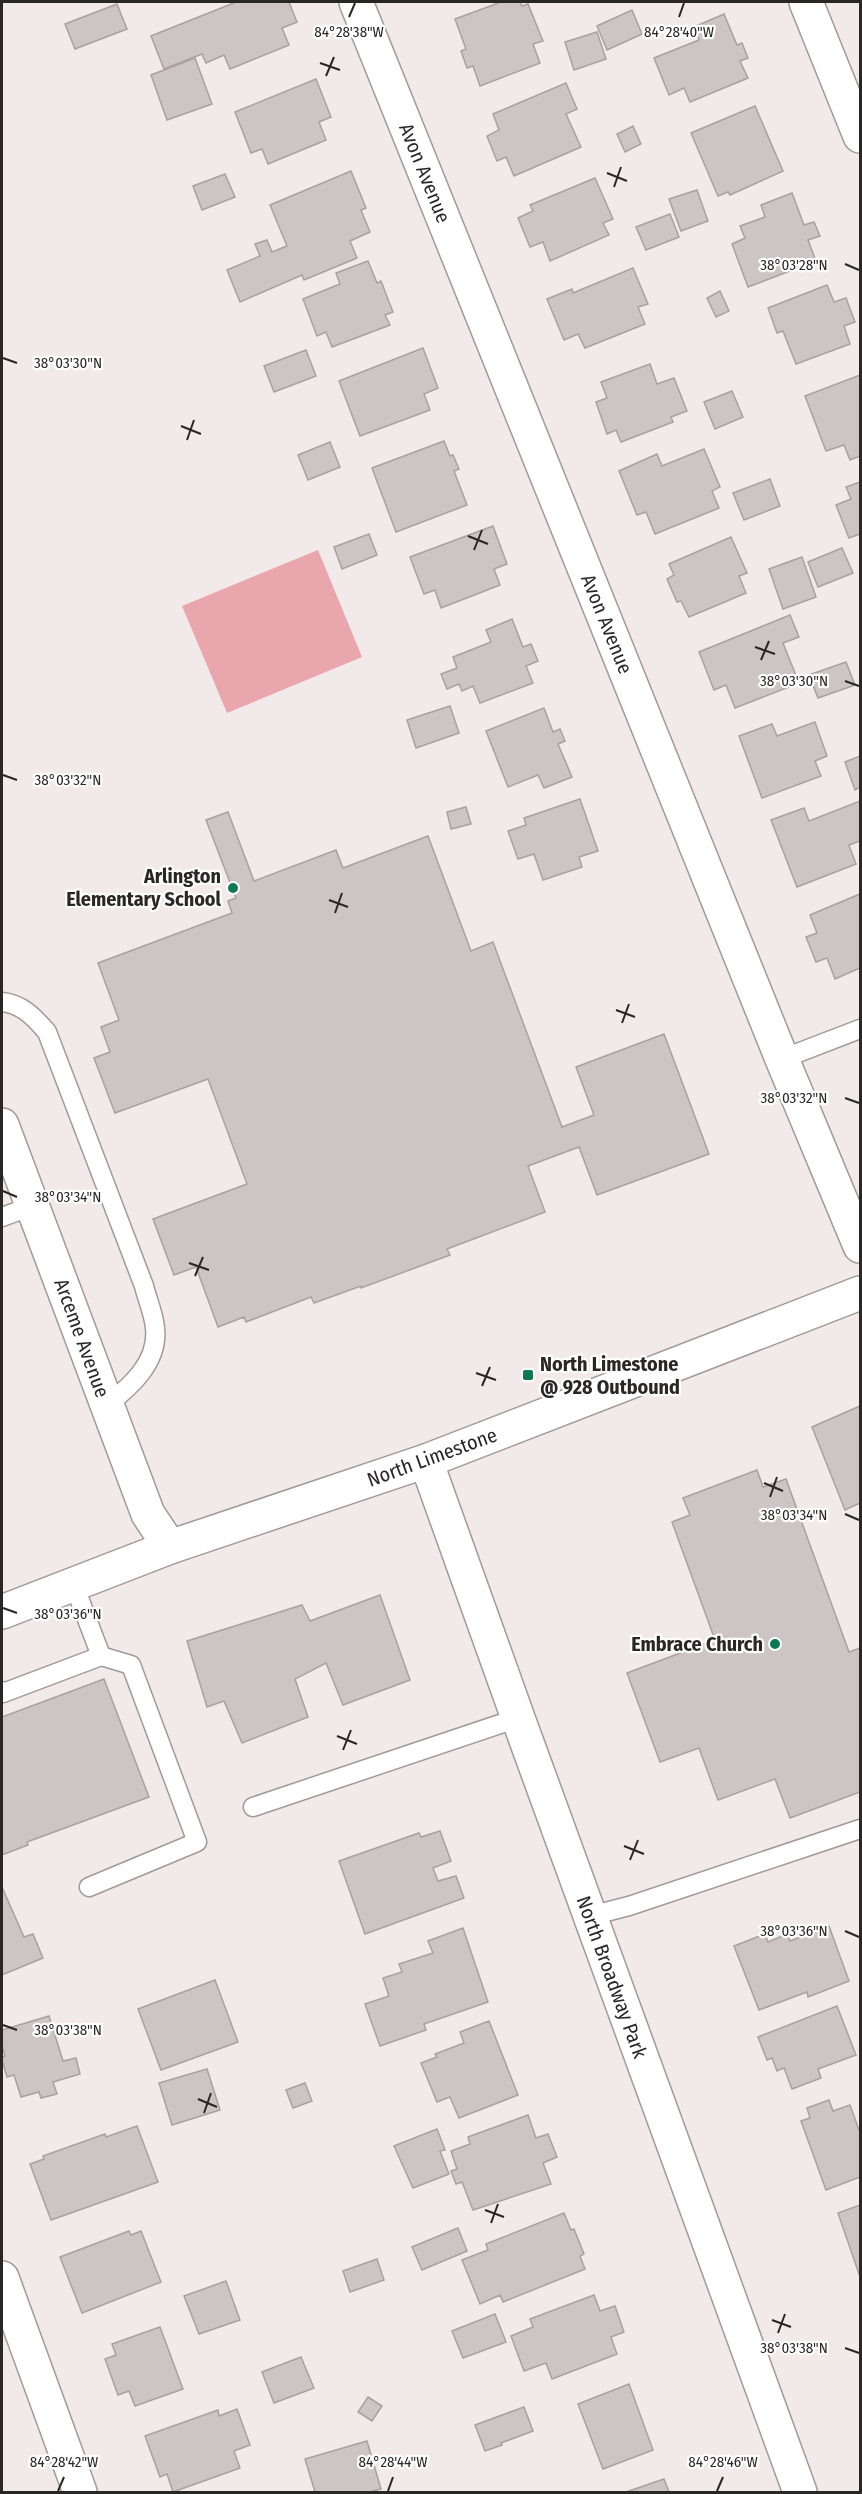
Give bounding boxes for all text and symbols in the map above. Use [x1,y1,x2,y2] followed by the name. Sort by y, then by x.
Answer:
[314,23,384,41] text: 84°28'38"W
[644,23,714,41] text: 84°28'40"W
[394,120,456,226] street label: Avon Avenue
[760,256,828,274] text: 38°03'28"N
[34,354,102,372] text: 38°03'30"N
[576,571,638,677] street label: Avon Avenue
[760,672,828,690] text: 38°03'30"N
[35,771,101,789] text: 38°03'32"N
[66,864,222,911] place label: Arlington Elementary School
[226,881,240,895] marker: Arlington Elementary School
[761,1089,827,1107] text: 38°03'32"N
[35,1188,101,1206] text: 38°03'34"N
[49,1275,115,1401] street label: Arceme Avenue
[540,1352,680,1399] place label: North Limestone @ 928 Outbound
[521,1368,535,1382] marker: North Limestone @ 928 Outbound
[364,1422,500,1492] street label: North Limestone
[761,1506,827,1524] text: 38°03'34"N
[34,1605,102,1623] text: 38°03'36"N
[631,1632,763,1656] place label: Embrace Church
[768,1637,782,1651] marker: Embrace Church
[571,1892,653,2062] street label: North Broadway Park
[760,1922,828,1940] text: 38°03'36"N
[34,2021,102,2039] text: 38°03'38"N
[760,2339,828,2357] text: 38°03'38"N
[30,2453,98,2471] text: 84°28'42"W
[359,2453,427,2471] text: 84°28'44"W
[688,2453,758,2471] text: 84°28'46"W

